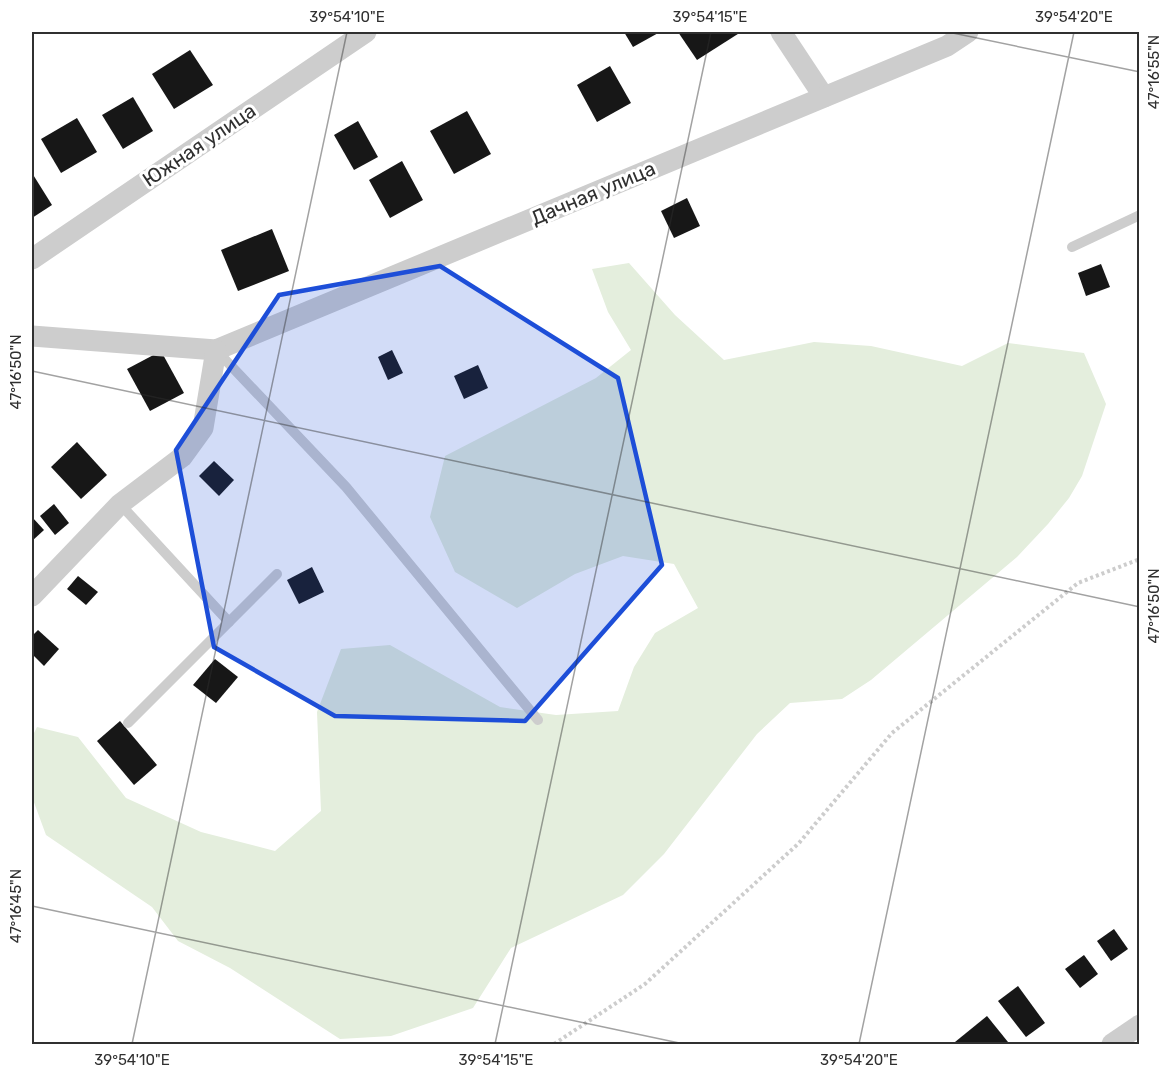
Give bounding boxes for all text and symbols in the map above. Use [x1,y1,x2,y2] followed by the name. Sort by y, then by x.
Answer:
[309,8,385,26] text: 39°54'10"E
[673,8,747,26] text: 39°54'15"E
[1035,8,1113,26] text: 39°54'20"E
[1145,35,1163,109] text: 47°16'55"N
[138,98,260,192] street label: Южная улица
[527,156,659,230] street label: Дачная улица
[7,334,25,410] text: 47°16'50"N
[1145,568,1163,644] text: 47°16'50"N
[7,869,25,943] text: 47°16'45"N
[94,1051,170,1069] text: 39°54'10"E
[459,1051,533,1069] text: 39°54'15"E
[820,1051,898,1069] text: 39°54'20"E

